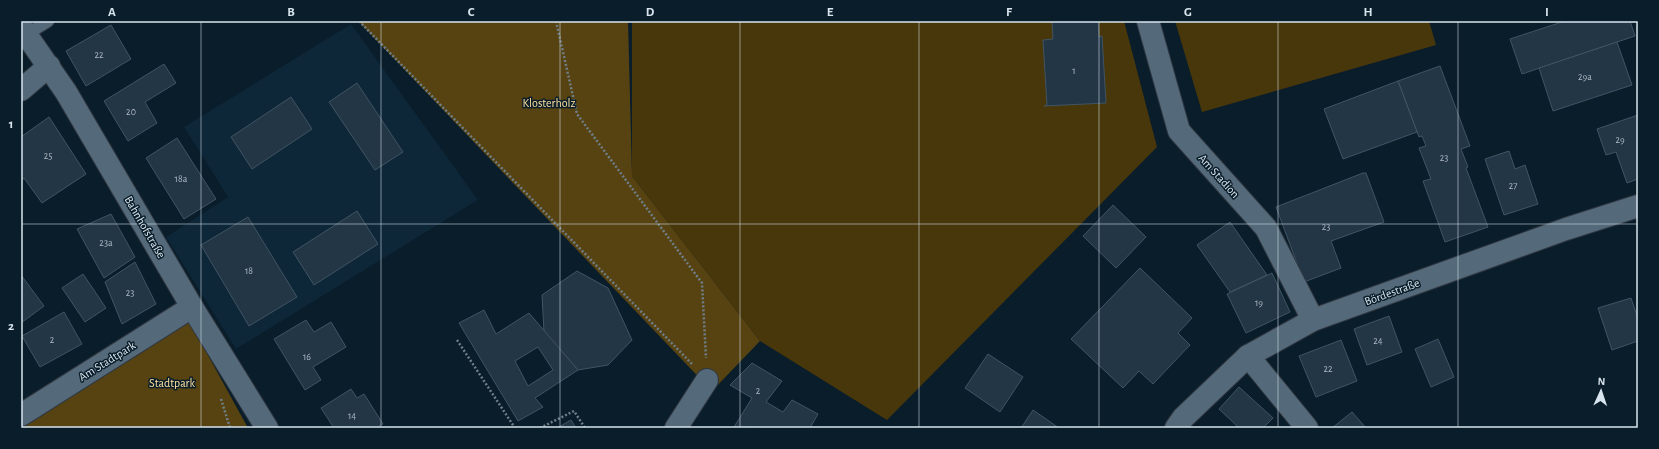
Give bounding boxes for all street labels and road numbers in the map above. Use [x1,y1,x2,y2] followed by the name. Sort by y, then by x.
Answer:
[1196,152,1242,200] street label: Am Stadion
[122,194,168,260] street label: Bahnhofstraße
[1363,277,1421,307] street label: Bördestraße
[77,339,138,383] street label: Am Stadtpark

